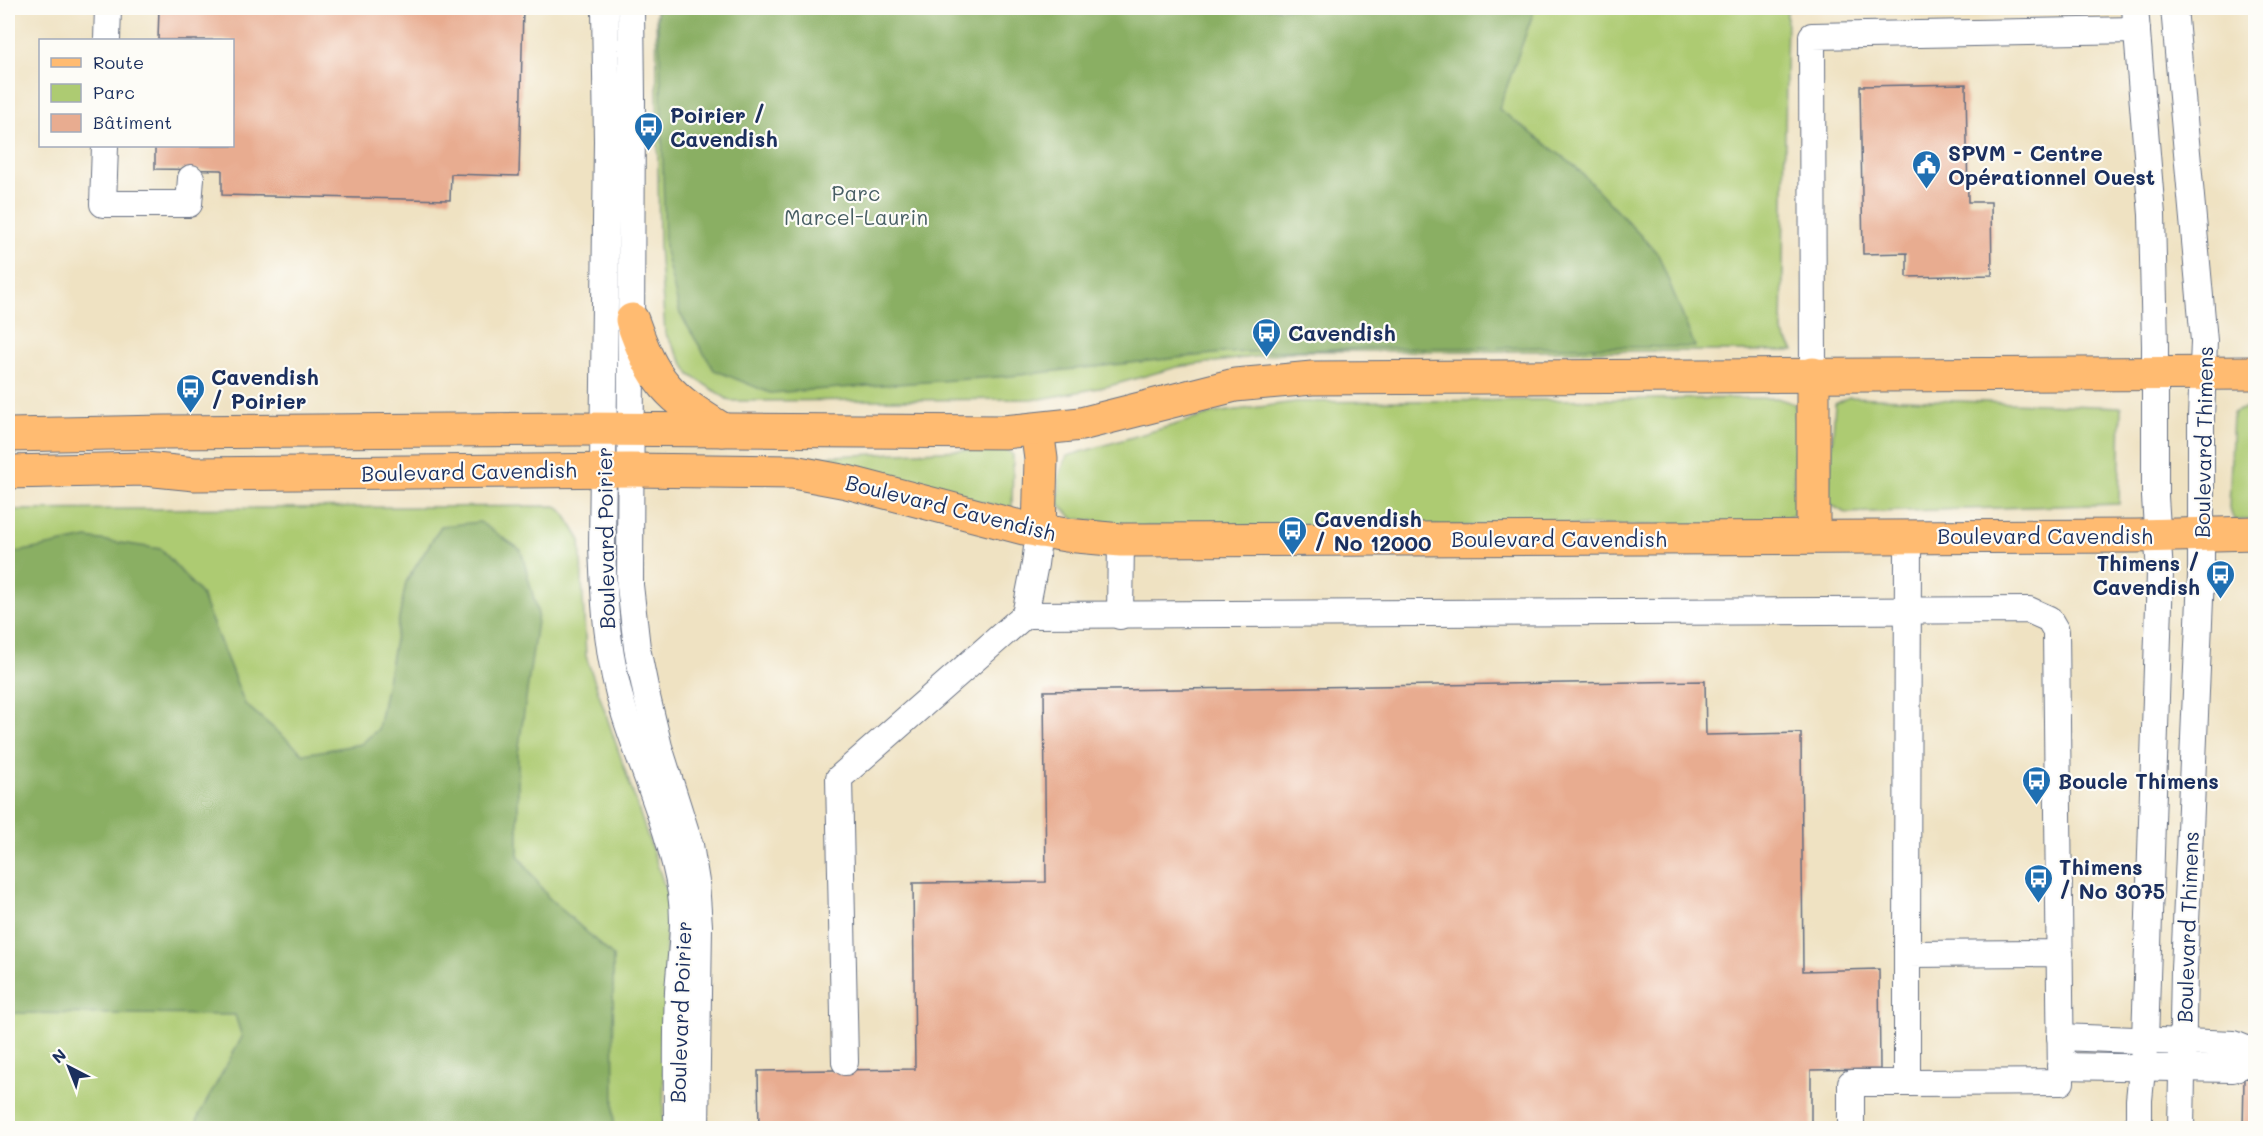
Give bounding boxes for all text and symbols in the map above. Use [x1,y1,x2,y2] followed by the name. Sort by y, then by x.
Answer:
[39,39,234,147] legend
[93,50,144,74] text: Route
[93,80,135,104] text: Parc
[670,101,778,152] place label: Poirier / Cavendish
[93,110,172,134] text: Bâtiment
[633,110,665,152] bus stop icon: Poirier / Cavendish
[1948,139,2155,190] place label: SPVM - Centre Opérationnel Ouest
[1911,148,1943,190] public building icon: SPVM - Centre Opérationnel Ouest
[784,179,928,230] park label: Parc Marcel-Laurin
[1251,316,1283,358] bus stop icon: Cavendish
[1288,319,1396,346] place label: Cavendish
[2188,346,2218,538] street label: Boulevard Thimens
[211,363,319,414] place label: Cavendish / Poirier
[174,372,206,414] bus stop icon: Cavendish / Poirier
[590,447,620,629] street label: Boulevard Poirier
[361,456,577,486] street label: Boulevard Cavendish
[843,468,1059,546] street label: Boulevard Cavendish
[1314,505,1432,556] place label: Cavendish / No 12000
[1277,514,1309,556] bus stop icon: Cavendish / No 12000
[1937,522,2153,549] street label: Boulevard Cavendish
[1451,525,1667,552] street label: Boulevard Cavendish
[2092,549,2200,600] place label: Thimens / Cavendish
[2205,558,2237,600] bus stop icon: Thimens / Cavendish
[2021,764,2053,806] bus stop icon: Boucle Thimens
[2058,767,2219,794] place label: Boucle Thimens
[2170,831,2204,1023] street label: Boulevard Thimens
[2059,853,2165,904] place label: Thimens / No 3075
[2022,862,2054,904] bus stop icon: Thimens / No 3075
[663,920,697,1104] street label: Boulevard Poirier
[39,1037,99,1097] north arrow
[47,1044,70,1067] text: N

